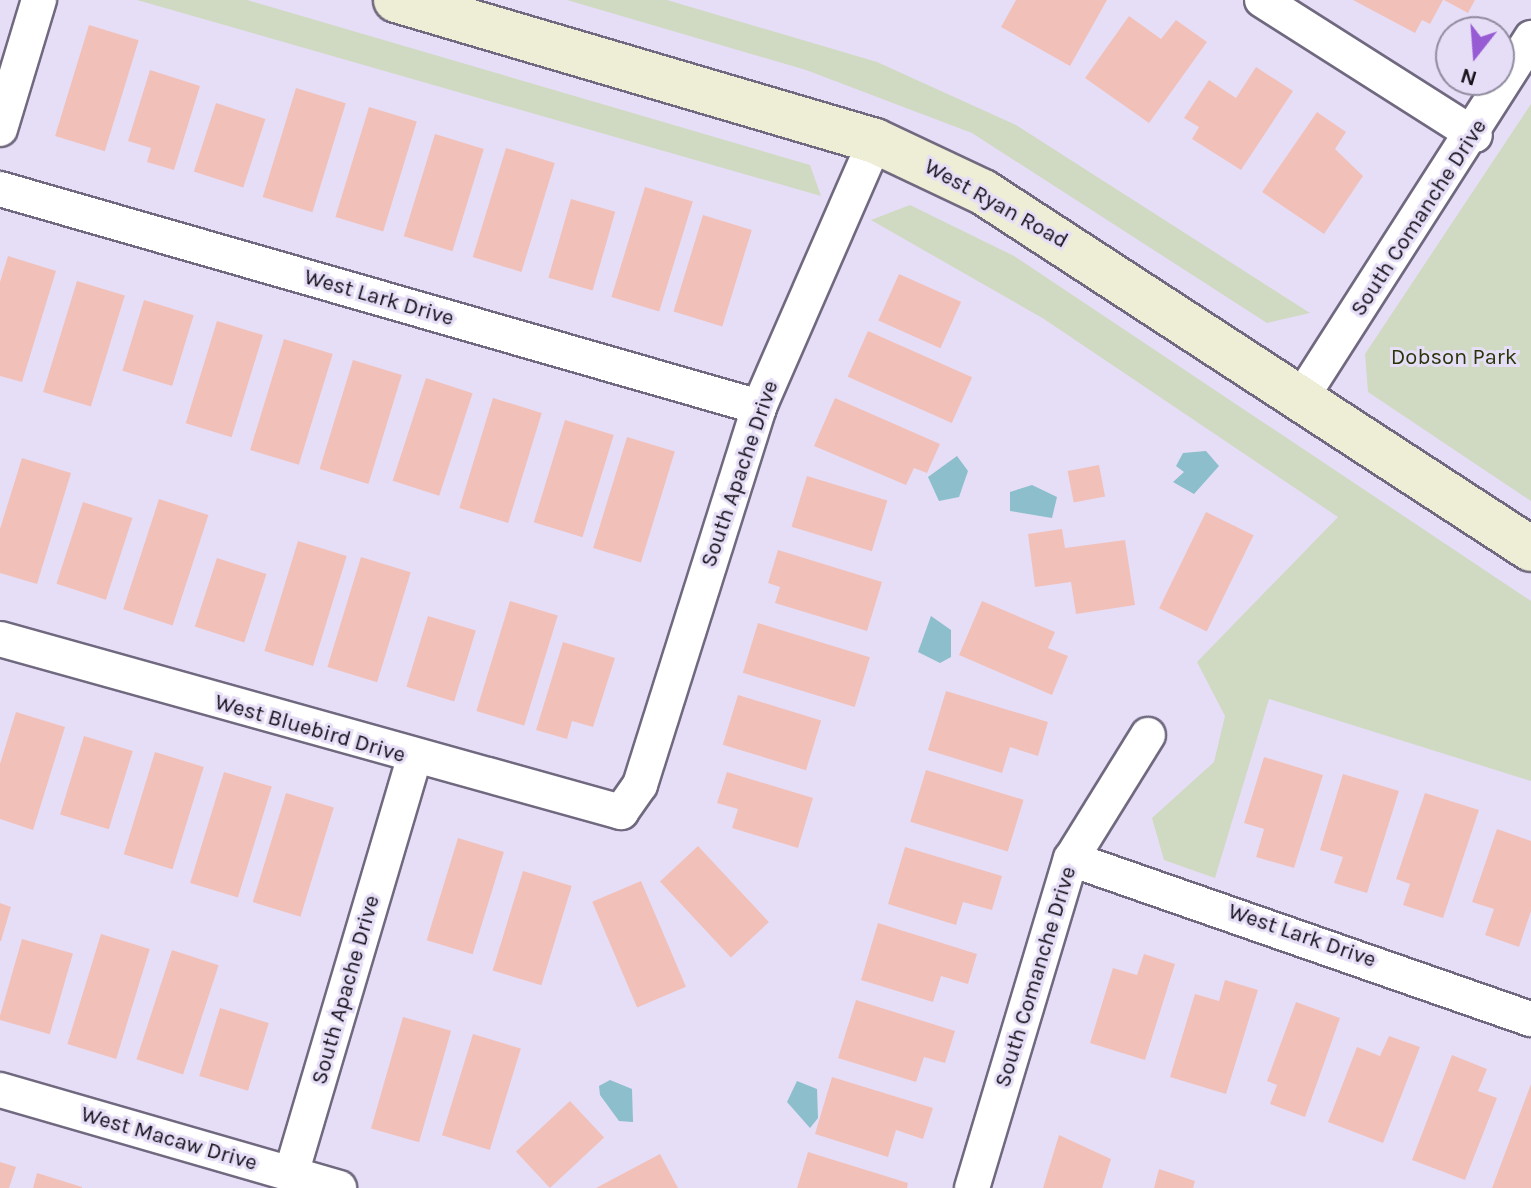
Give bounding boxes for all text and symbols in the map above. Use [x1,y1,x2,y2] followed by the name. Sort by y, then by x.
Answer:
[1435,16,1515,96] north arrow
[1457,62,1480,92] text: N
[1345,115,1493,321] street label: South Comanche Drive
[920,154,1072,254] street label: West Ryan Road
[301,264,457,332] street label: West Lark Drive
[1391,345,1517,371] park label: Dobson Park
[696,377,784,571] street label: South Apache Drive
[212,689,408,769] street label: West Bluebird Drive
[990,863,1082,1091] street label: South Comanche Drive
[306,892,386,1088] street label: South Apache Drive
[1225,898,1379,974] street label: West Lark Drive
[78,1101,260,1177] street label: West Macaw Drive

